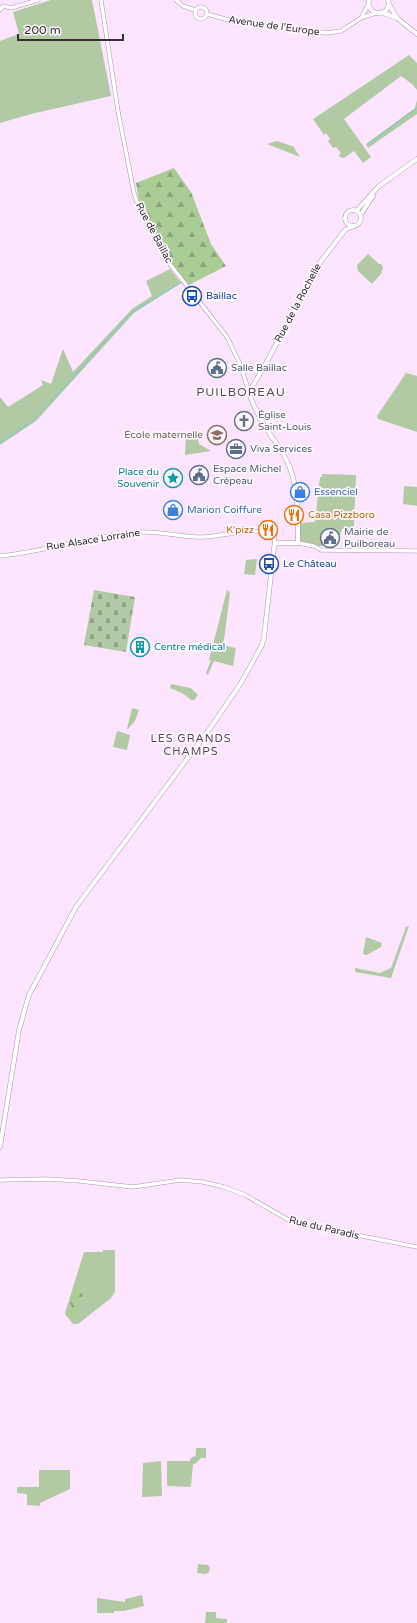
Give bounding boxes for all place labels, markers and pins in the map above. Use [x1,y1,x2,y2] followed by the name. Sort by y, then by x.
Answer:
[181,285,203,307] bus stop icon: Baillac
[206,290,237,302] place label: Baillac
[206,357,228,379] public building icon: Salle Baillac
[231,362,287,374] place label: Salle Baillac
[258,409,312,433] place label: Église Saint-Louis
[233,410,255,432] church icon: Église Saint-Louis
[206,424,228,446] school or university icon: École maternelle
[124,429,203,441] place label: École maternelle
[225,438,247,460] office icon: Viva Services
[250,443,312,455] place label: Viva Services
[213,463,281,487] place label: Espace Michel Crépeau
[188,464,210,486] public building icon: Espace Michel Crépeau
[117,466,159,490] place label: Place du Souvenir
[162,467,184,489] place icon: Place du Souvenir
[289,481,311,503] shop icon: Essenciel
[314,486,358,498] place label: Essenciel
[162,499,184,521] shop icon: Marion Coiffure
[187,504,262,516] place label: Marion Coiffure
[283,504,305,526] restaurant icon: Casa Pizzboro
[308,509,375,521] place label: Casa Pizzboro
[257,519,279,541] restaurant icon: K'pizz
[226,524,254,536] place label: K'pizz
[344,526,395,550] place label: Mairie de Puilboreau
[319,527,341,549] public building icon: Mairie de Puilboreau
[258,553,280,575] bus stop icon: Le Château
[283,558,337,570] place label: Le Château
[129,636,151,658] building icon: Centre médical
[154,641,225,653] place label: Centre médical

